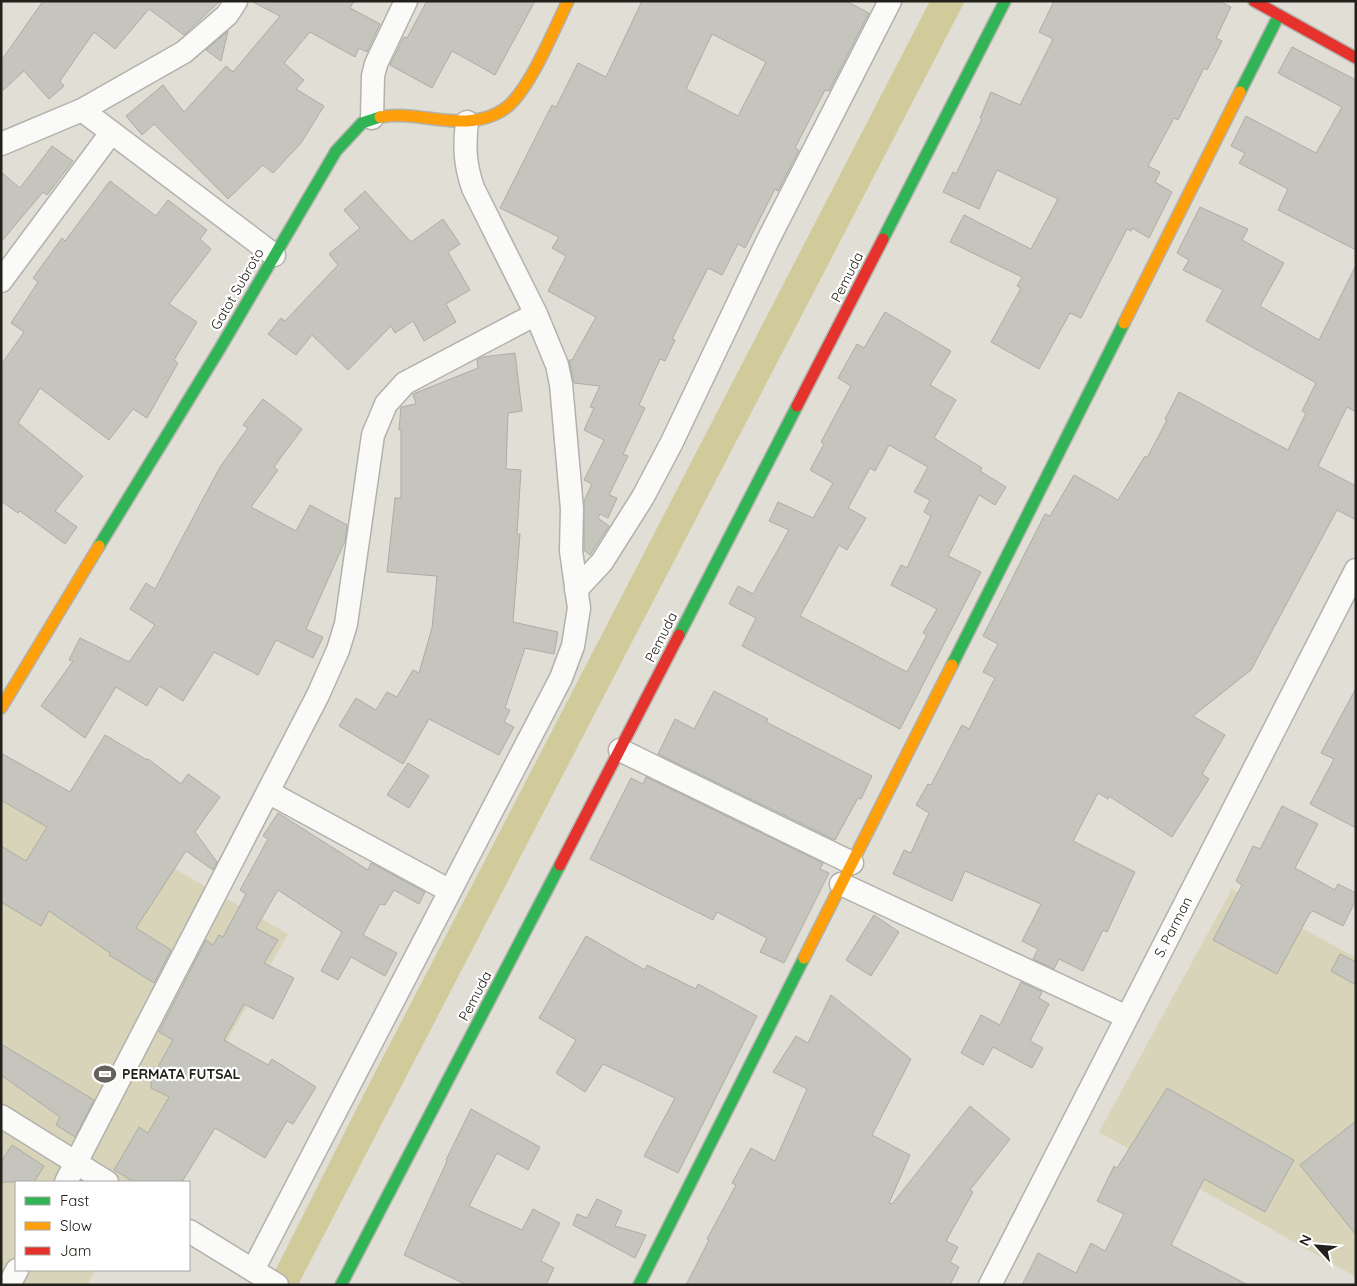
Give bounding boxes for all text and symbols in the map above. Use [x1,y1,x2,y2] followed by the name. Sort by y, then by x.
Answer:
[206,245,268,333] street label: Gatot Subroto
[827,249,867,305] street label: Pemuda
[641,609,681,665] street label: Pemuda
[1150,894,1196,960] street label: S. Parman
[454,968,496,1024] street label: Pemuda
[92,1061,118,1087] sports icon: PERMATA FUTSAL
[122,1065,241,1083] place label: PERMATA FUTSAL
[15,1181,190,1271] legend
[60,1191,89,1210] text: Fast
[60,1216,92,1235] text: Slow
[1292,1221,1342,1271] north arrow
[1295,1232,1316,1249] text: N
[60,1241,91,1260] text: Jam

